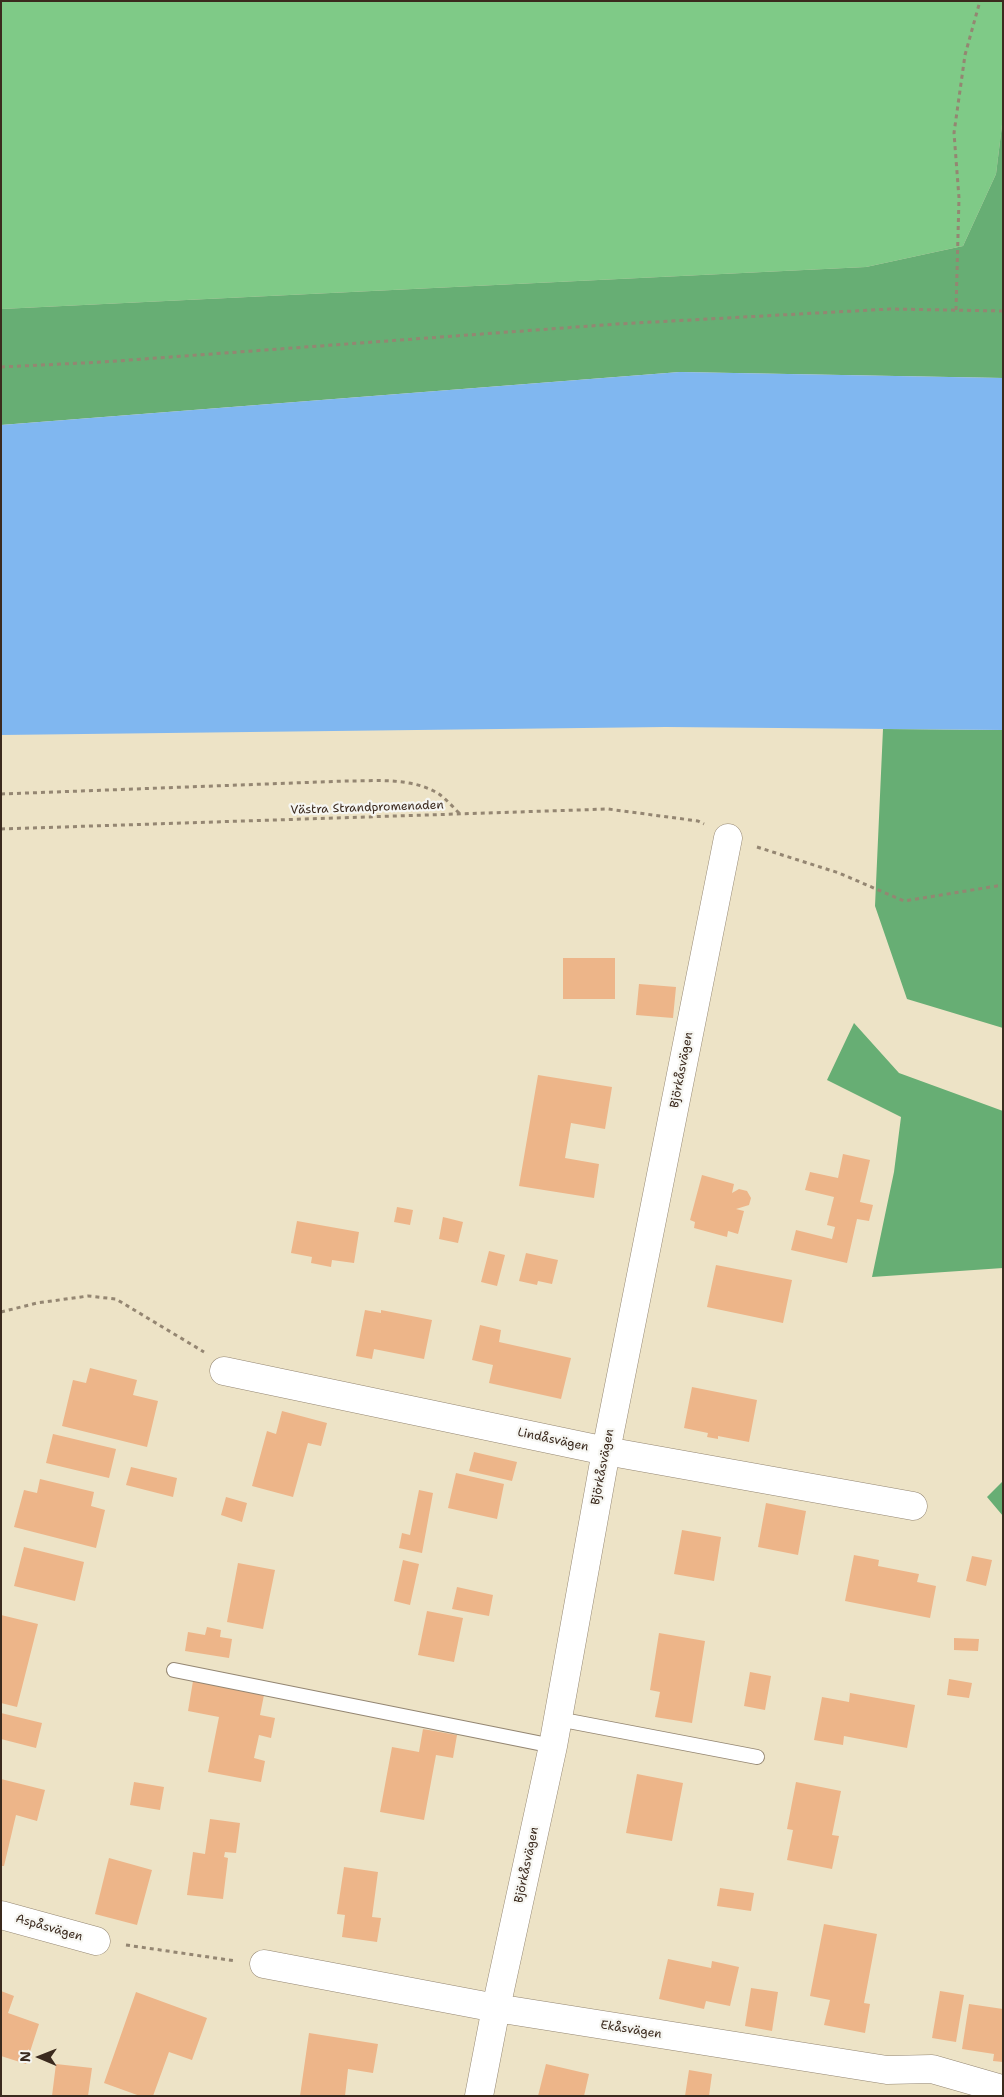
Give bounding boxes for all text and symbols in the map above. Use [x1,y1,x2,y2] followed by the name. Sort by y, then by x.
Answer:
[290,798,444,818] street label: Västra Strandpromenaden
[668,1031,696,1109] street label: Björkåsvägen
[516,1425,590,1455] street label: Lindåsvägen
[589,1428,617,1506] street label: Björkåsvägen
[512,1826,542,1904] street label: Björkåsvägen
[14,1912,84,1944] street label: Aspåsvägen
[599,2018,663,2042] street label: Ekåsvägen
[15,2032,65,2082] north arrow
[16,2051,34,2062] text: N

